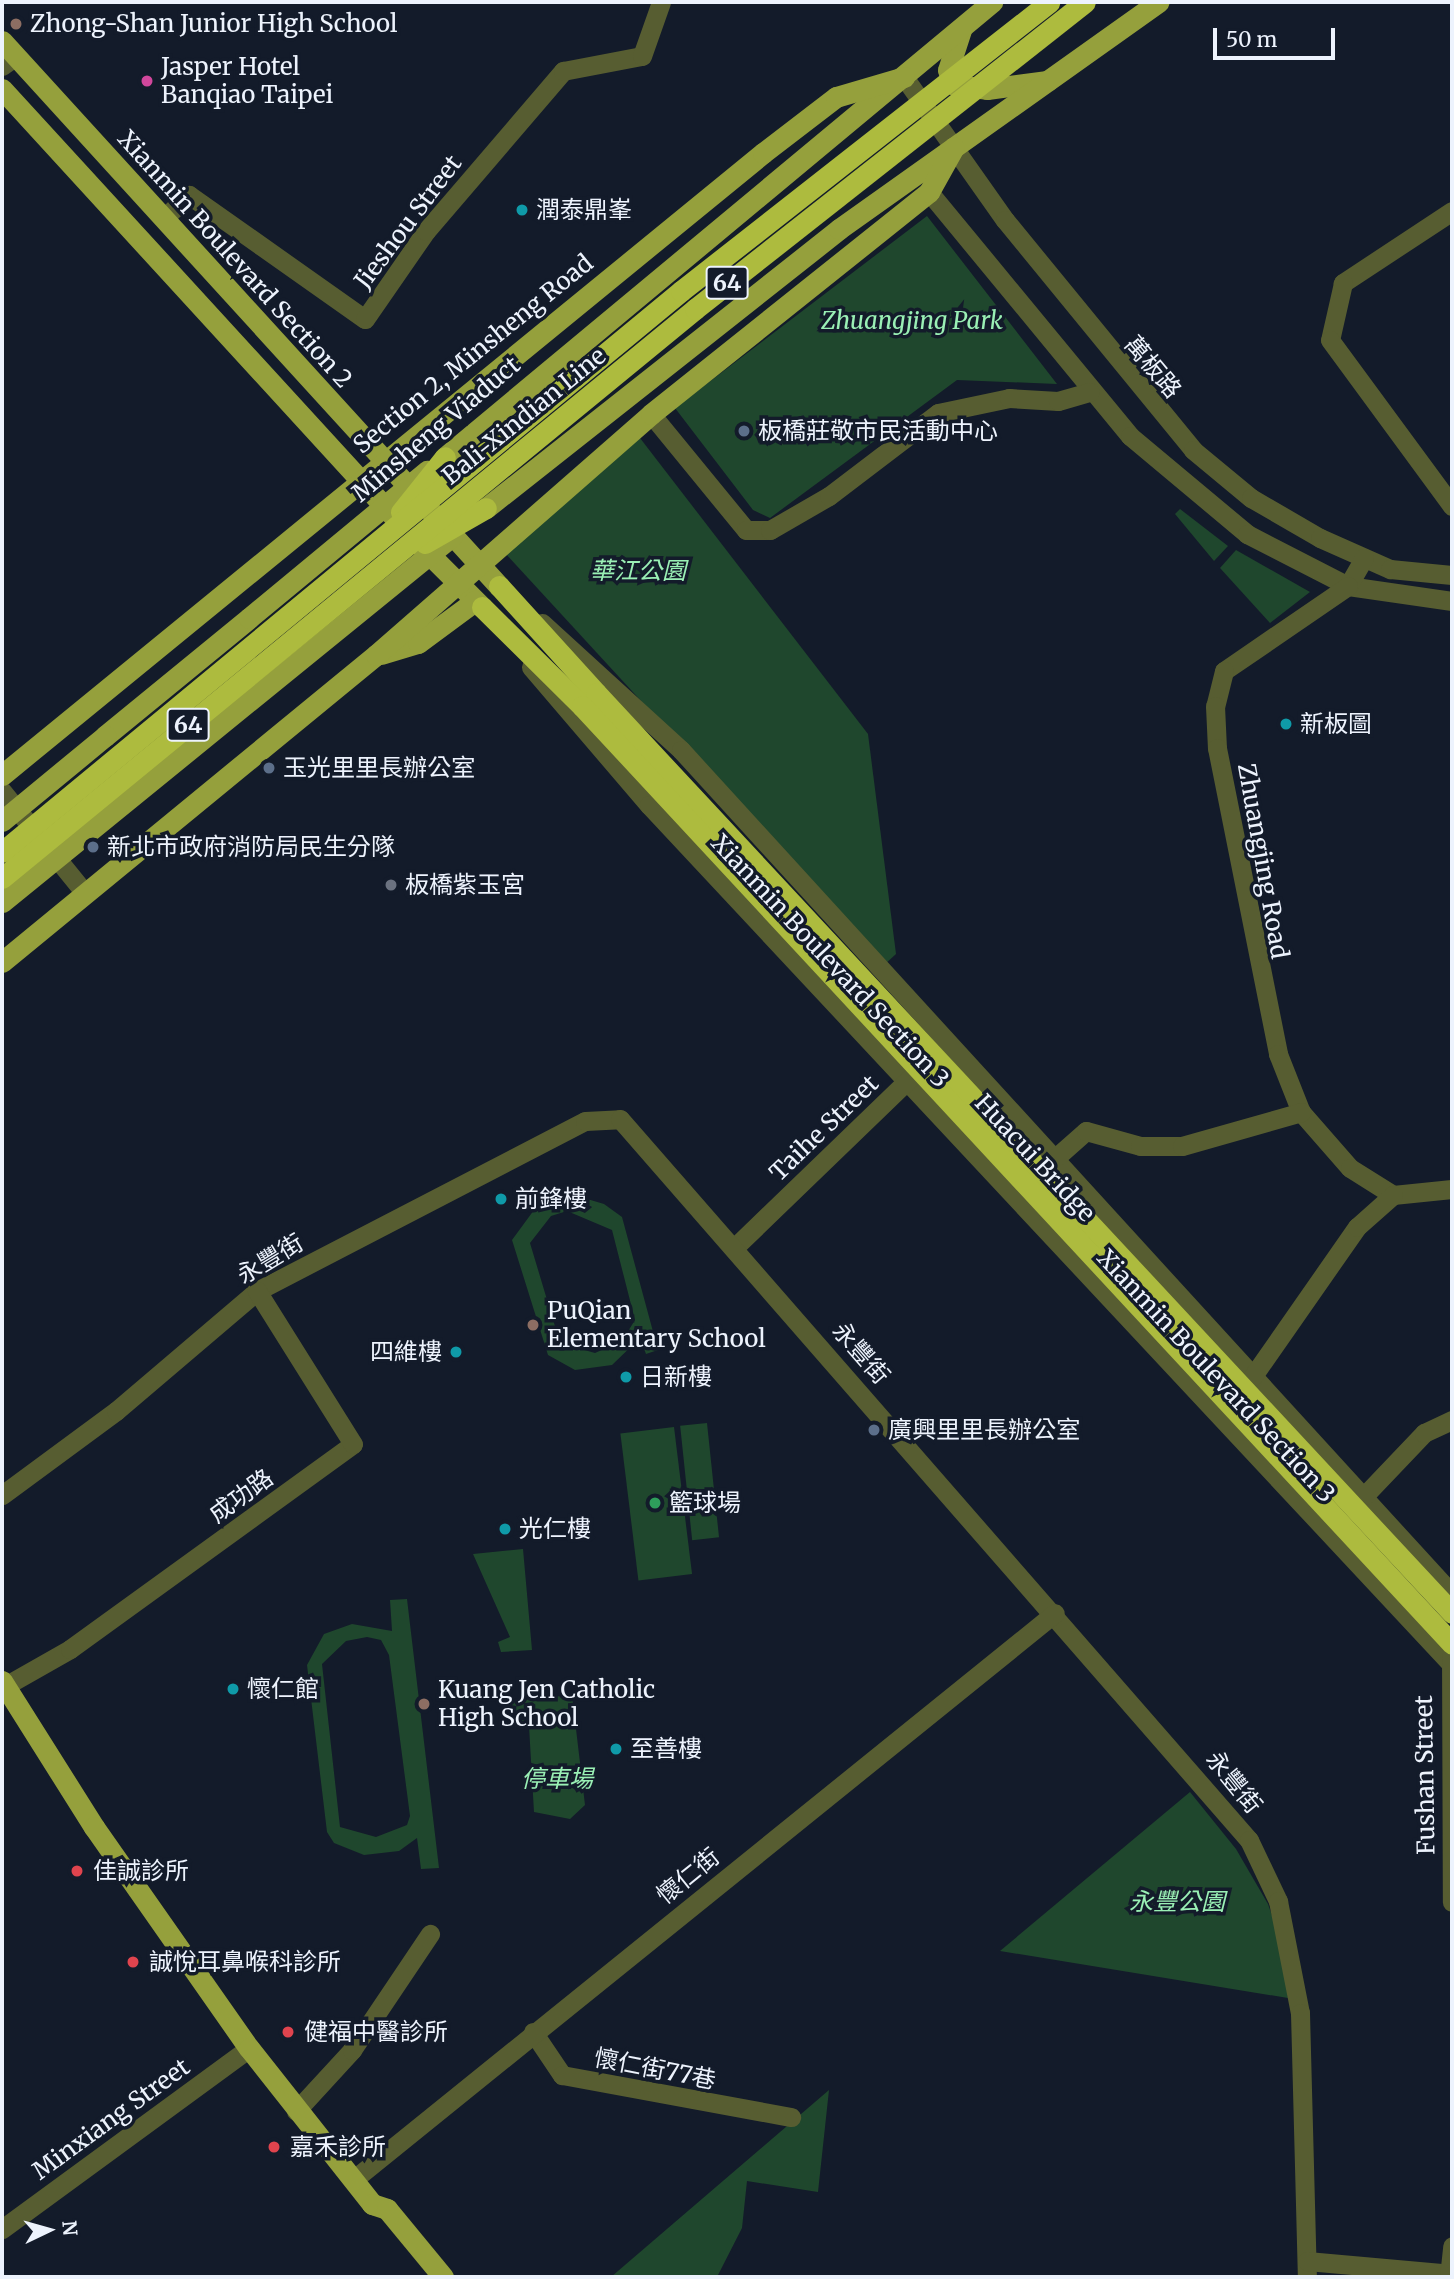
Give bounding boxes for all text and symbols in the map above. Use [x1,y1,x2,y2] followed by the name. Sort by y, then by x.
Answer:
[30,10,397,38] place label: Zhong-Shan Junior High School
[1216,14,1338,58] scale bar
[8,16,24,32] marker: Zhong-Shan Junior High School
[1226,26,1277,53] text: 50 m
[161,53,333,109] place label: Jasper Hotel Banqiao Taipei
[139,73,155,89] marker: Jasper Hotel Banqiao Taipei
[112,125,358,393] street label: Xianmin Boulevard Section 2
[349,150,467,294] street label: Jieshou Street
[536,196,632,224] place label: 潤泰鼎峯
[514,202,530,218] marker: 潤泰鼎峯
[347,248,599,460] street label: Section 2, Minsheng Road
[704,264,750,302] road number: 64
[821,307,1003,335] park label: Zhuangjing Park
[1119,330,1187,404] street label: 萬板路
[437,341,611,491] street label: Bali-Xindian Line
[346,350,526,508] street label: Minsheng Viaduct
[758,417,998,445] place label: 板橋莊敬市民活動中心
[736,423,752,439] marker: 板橋莊敬市民活動中心
[590,557,686,585] park label: 華江公園
[165,706,211,744] road number: 64
[1300,710,1372,738] place label: 新板圖
[1278,716,1294,732] marker: 新板圖
[283,754,475,782] place label: 玉光里里長辦公室
[261,760,277,776] marker: 玉光里里長辦公室
[1232,761,1294,961] street label: Zhuangjing Road
[705,829,955,1093] street label: Xianmin Boulevard Section 3
[107,833,395,861] place label: 新北市政府消防局民生分隊
[85,839,101,855] marker: 新北市政府消防局民生分隊
[405,871,525,899] place label: 板橋紫玉宮
[383,877,399,893] marker: 板橋紫玉宮
[764,1069,884,1187] street label: Taihe Street
[969,1089,1101,1227] street label: Huacui Bridge
[515,1185,587,1213] place label: 前鋒樓
[493,1191,509,1207] marker: 前鋒樓
[232,1228,308,1290] street label: 永豐街
[1091,1244,1341,1508] street label: Xianmin Boulevard Section 3
[547,1297,766,1353] place label: PuQian Elementary School
[827,1316,895,1390] street label: 永豐街
[525,1317,541,1333] marker: PuQian Elementary School
[370,1338,442,1366] place label: 四維樓
[448,1344,464,1360] marker: 四維樓
[640,1363,712,1391] place label: 日新樓
[618,1369,634,1385] marker: 日新樓
[888,1416,1080,1444] place label: 廣興里里長辦公室
[866,1422,882,1438] marker: 廣興里里長辦公室
[203,1463,279,1529] street label: 成功路
[669,1489,741,1517] place label: 籃球場
[647,1495,663,1511] marker: 籃球場
[519,1515,591,1543] place label: 光仁樓
[497,1521,513,1537] marker: 光仁樓
[247,1675,319,1703] place label: 懷仁館
[438,1676,655,1732] place label: Kuang Jen Catholic High School
[225,1681,241,1697] marker: 懷仁館
[1409,1695,1441,1855] street label: Fushan Street
[416,1696,432,1712] marker: Kuang Jen Catholic High School
[630,1735,702,1763] place label: 至善樓
[608,1741,624,1757] marker: 至善樓
[1200,1745,1268,1819] street label: 永豐街
[521,1765,593,1793] park label: 停車場
[651,1842,725,1910] street label: 懷仁街
[93,1857,189,1885] place label: 佳誠診所
[67,1861,87,1881] marker: 佳誠診所
[1129,1888,1225,1916] park label: 永豐公園
[149,1948,341,1976] place label: 誠悅耳鼻喉科診所
[123,1952,143,1972] marker: 誠悅耳鼻喉科診所
[304,2018,448,2046] place label: 健福中醫診所
[278,2022,298,2042] marker: 健福中醫診所
[592,2043,718,2095] street label: 懷仁街77巷
[27,2052,195,2186] street label: Minxiang Street
[290,2133,386,2161] place label: 嘉禾診所
[264,2137,284,2157] marker: 嘉禾診所
[14,2195,84,2265] north arrow
[57,2220,83,2237] text: N

